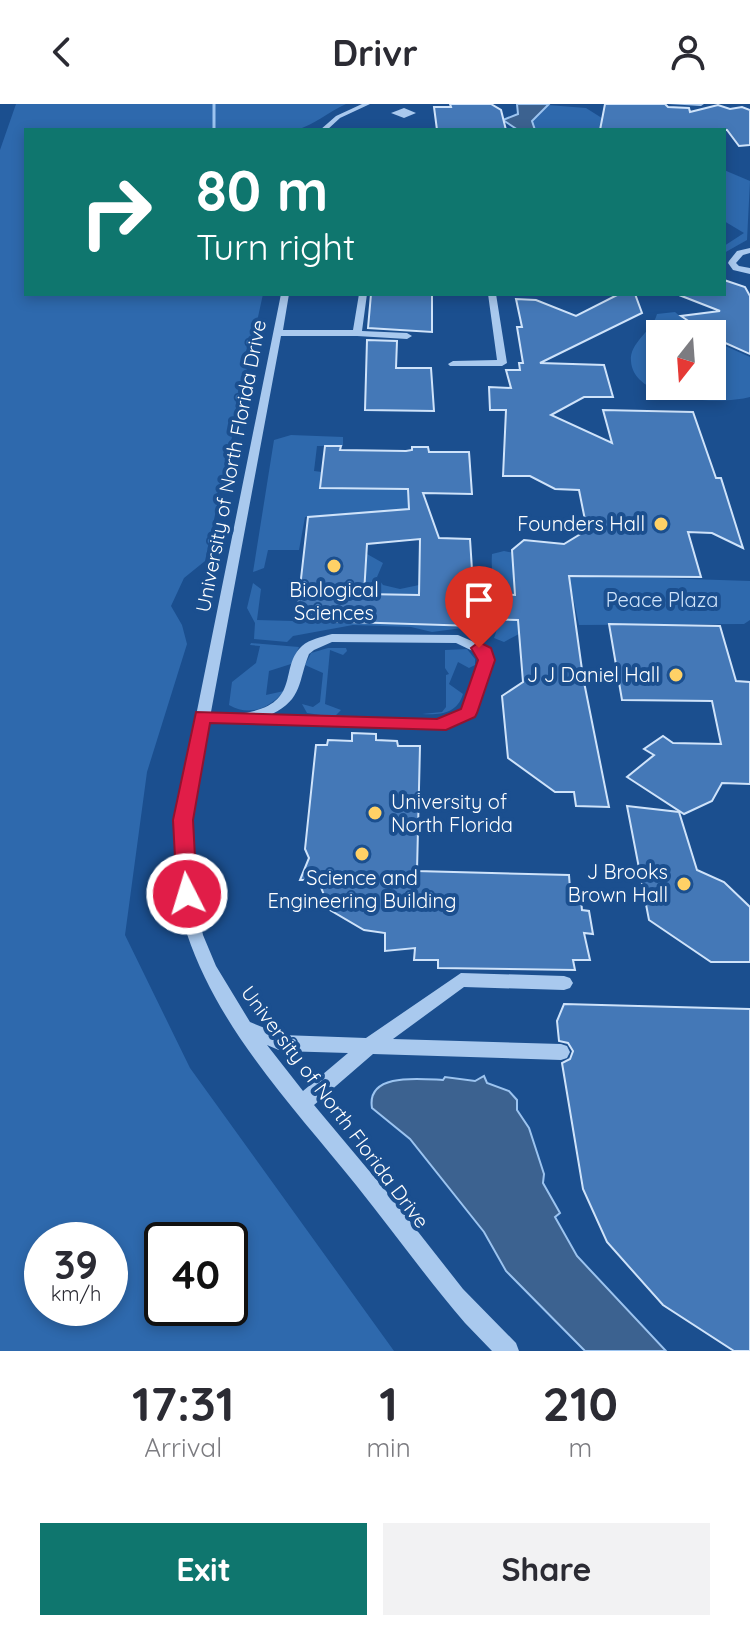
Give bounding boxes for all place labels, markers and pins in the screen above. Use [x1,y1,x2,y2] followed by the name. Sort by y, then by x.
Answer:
[517,511,645,536] place label: Founders Hall
[652,515,670,533] marker: Founders Hall
[325,557,343,575] marker: Biological Sciences
[445,566,513,648] pin
[289,577,379,625] place label: Biological Sciences
[527,662,660,687] place label: J J Daniel Hall
[667,666,685,684] marker: J J Daniel Hall
[391,789,513,837] place label: University of North Florida
[366,804,384,822] marker: University of North Florida
[353,845,371,863] marker: Science and Engineering Building
[568,859,668,907] place label: J Brooks Brown Hall
[268,865,456,913] place label: Science and Engineering Building
[675,875,693,893] marker: J Brooks Brown Hall

